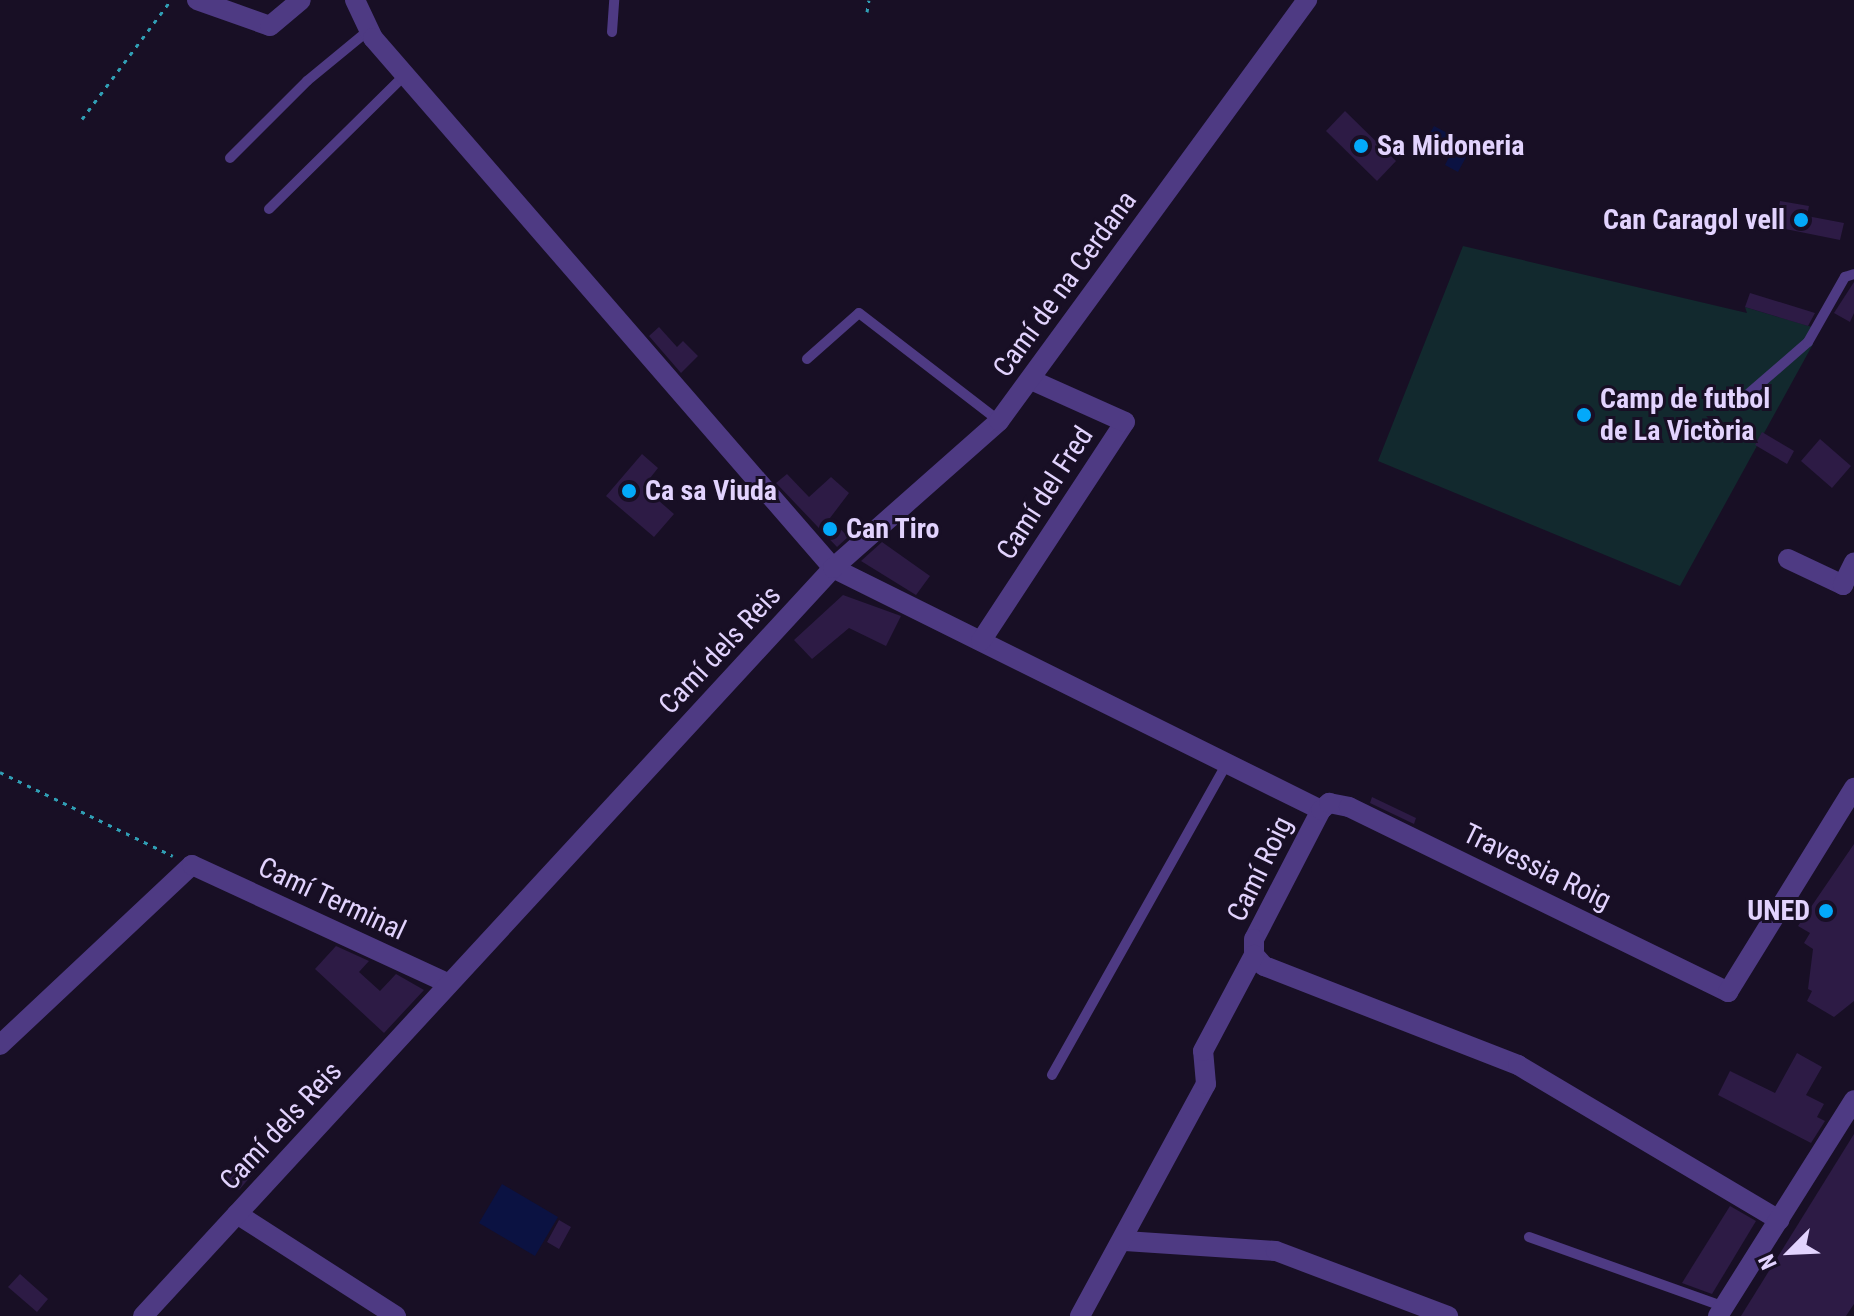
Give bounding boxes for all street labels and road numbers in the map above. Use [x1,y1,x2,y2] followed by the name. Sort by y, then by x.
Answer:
[986,184,1144,384] street label: Camí de na Cerdana
[990,420,1100,566] street label: Camí del Fred
[652,579,788,721] street label: Camí dels Reis
[1220,811,1300,927] street label: Camí Roig
[1457,817,1617,917] street label: Travessia Roig
[253,850,411,948] street label: Camí Terminal
[213,1055,349,1197] street label: Camí dels Reis

